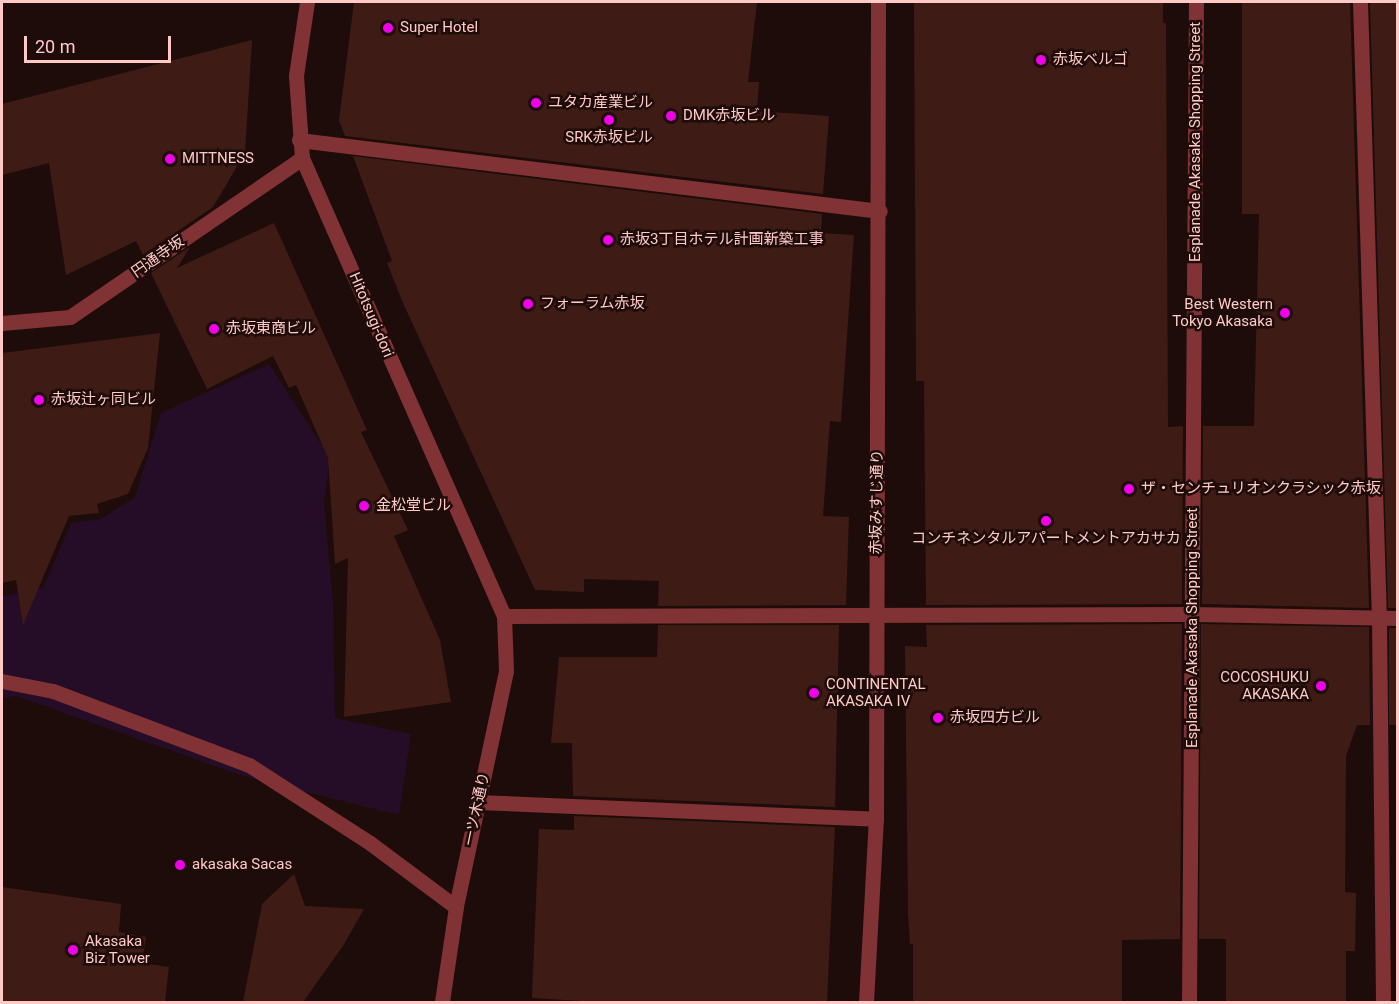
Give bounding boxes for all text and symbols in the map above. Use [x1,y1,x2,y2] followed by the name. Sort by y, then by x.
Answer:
[400,19,478,37] place label: Super Hotel
[381,21,395,35] marker: Super Hotel
[1187,22,1205,262] street label: Esplanade Akasaka Shopping Street
[27,24,174,62] scale bar
[35,36,75,57] text: 20 m
[1053,51,1128,69] place label: 赤坂ベルゴ
[1034,53,1048,67] marker: 赤坂ベルゴ
[548,94,653,112] place label: ユタカ産業ビル
[529,96,543,110] marker: ユタカ産業ビル
[683,107,775,125] place label: DMK赤坂ビル
[664,109,678,123] marker: DMK赤坂ビル
[602,113,616,127] marker: SRK赤坂ビル
[565,129,653,147] place label: SRK赤坂ビル
[182,150,254,168] place label: MITTNESS
[163,152,177,166] marker: MITTNESS
[620,231,823,249] place label: 赤坂3丁目ホテル計画新築工事
[128,232,188,282] street label: 円通寺坂
[601,233,615,247] marker: 赤坂3丁目ホテル計画新築工事
[345,270,397,360] street label: Hitotsugi-dori
[540,295,645,313] place label: フォーラム赤坂
[1172,295,1273,330] place label: Best Western Tokyo Akasaka
[521,297,535,311] marker: フォーラム赤坂
[1278,306,1292,320] marker: Best Western Tokyo Akasaka
[226,320,316,338] place label: 赤坂東商ビル
[207,322,221,336] marker: 赤坂東商ビル
[51,391,156,409] place label: 赤坂辻ヶ同ビル
[32,393,46,407] marker: 赤坂辻ヶ同ビル
[867,449,887,555] street label: 赤坂みすじ通り
[1141,480,1381,498] place label: ザ・センチュリオンクラシック赤坂
[1122,482,1136,496] marker: ザ・センチュリオンクラシック赤坂
[376,497,451,515] place label: 金松堂ビル
[357,499,371,513] marker: 金松堂ビル
[1184,508,1202,748] street label: Esplanade Akasaka Shopping Street
[1039,514,1053,528] marker: コンチネンタルアパートメントアカサカ
[911,530,1181,548] place label: コンチネンタルアパートメントアカサカ
[1220,668,1309,703] place label: COCOSHUKU AKASAKA
[826,675,926,710] place label: CONTINENTAL AKASAKA IV
[1314,679,1328,693] marker: COCOSHUKU AKASAKA
[807,686,821,700] marker: CONTINENTAL AKASAKA IV
[950,709,1040,727] place label: 赤坂四方ビル
[931,711,945,725] marker: 赤坂四方ビル
[460,770,494,848] street label: 一ツ木通り
[192,856,292,874] place label: akasaka Sacas
[173,858,187,872] marker: akasaka Sacas
[85,932,150,967] place label: Akasaka Biz Tower
[66,943,80,957] marker: Akasaka Biz Tower

